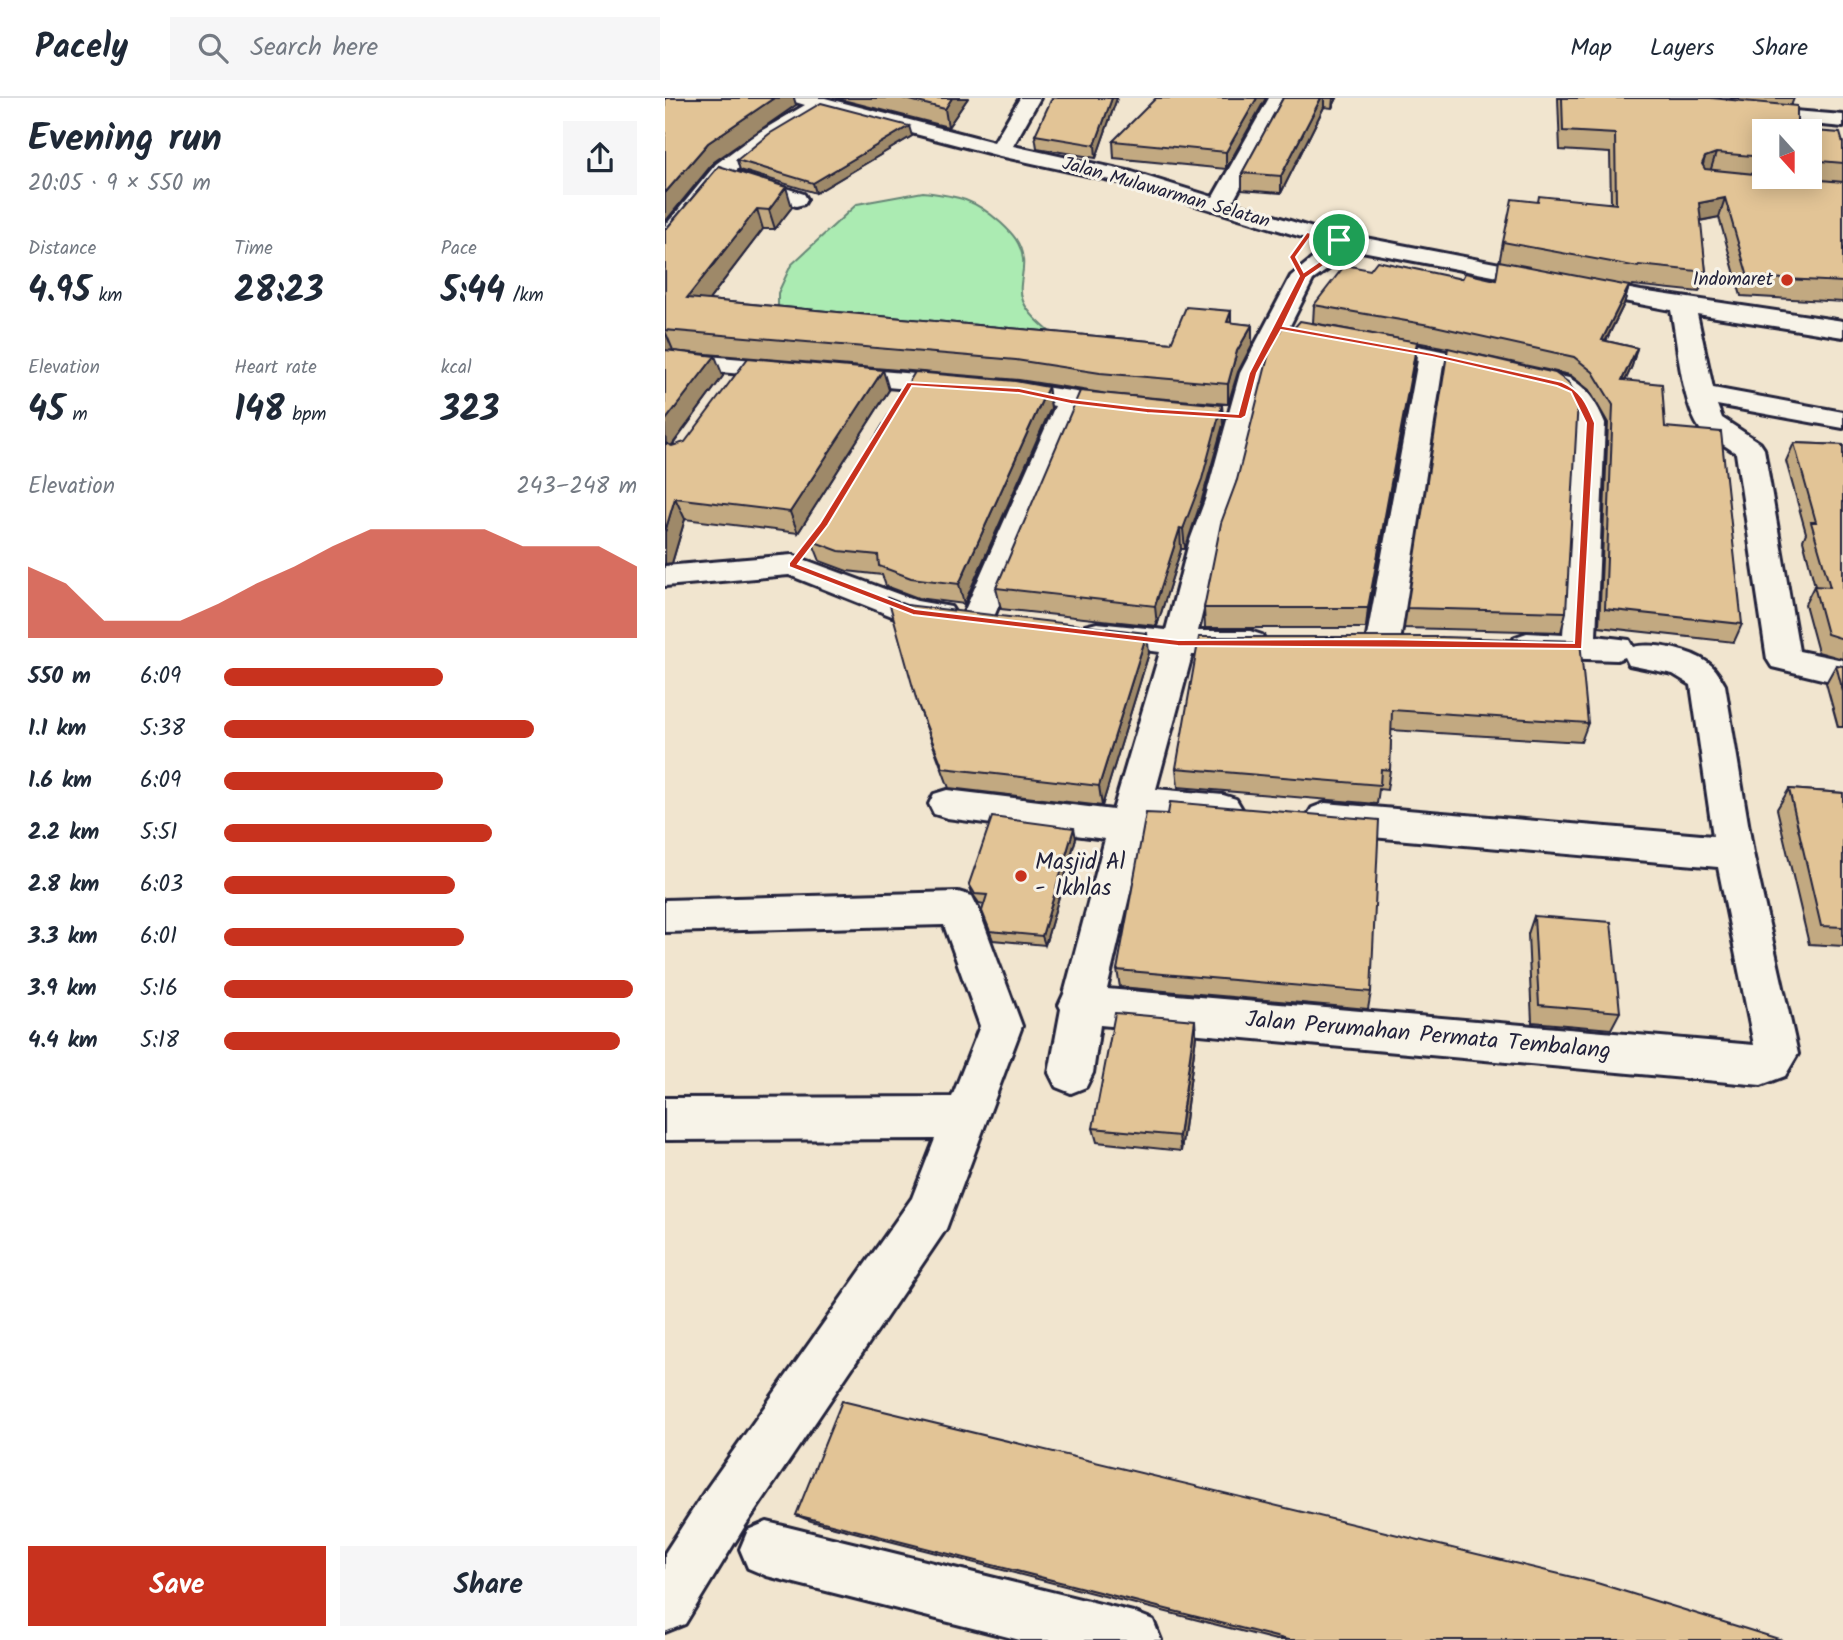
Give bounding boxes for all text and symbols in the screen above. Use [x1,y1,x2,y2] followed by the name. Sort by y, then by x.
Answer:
[170,17,660,80] search box
[35,22,128,75] text: Pacely
[250,27,378,69] text: Search here
[194,29,232,67] icon: search
[1570,29,1612,68] text: Map
[1650,29,1714,68] text: Layers
[1752,29,1808,68] text: Share
[28,110,222,170] text: Evening run
[1752,119,1822,189] north arrow
[1752,119,1822,189] map controls
[563,121,637,195] button: share
[1058,149,1274,237] street label: Jalan Mulawarman Selatan
[28,166,211,202] text: 20:05 · 9 × 550 m
[1309,210,1369,270] pin
[1320,221,1358,259] icon: arrive
[28,234,96,264] text: Distance
[234,234,273,264] text: Time
[441,234,477,264] text: Pace
[28,264,91,320] text: 4.95
[234,264,324,320] text: 28:23
[441,264,505,320] text: 5:44
[1693,265,1774,295] place label: Indomaret
[1779,272,1795,288] marker: Indomaret
[91,281,122,311] text: km
[505,281,544,311] text: /km
[28,353,100,383] text: Elevation
[234,353,317,383] text: Heart rate
[441,353,472,383] text: kcal
[28,383,65,439] text: 45
[234,383,285,439] text: 148
[441,383,499,439] text: 323
[65,400,88,430] text: m
[285,400,326,430] text: bpm
[28,469,115,505] text: Elevation
[516,469,637,505] text: 243–248 m
[28,659,91,695] text: 550 m
[140,659,181,695] text: 6:09
[28,711,86,747] text: 1.1 km
[140,711,185,747] text: 5:38
[28,763,92,799] text: 1.6 km
[140,763,181,799] text: 6:09
[28,815,99,851] text: 2.2 km
[140,815,178,851] text: 5:51
[1035,845,1126,907] place label: Masjid Al - Ikhlas
[28,867,99,903] text: 2.8 km
[140,867,183,903] text: 6:03
[1013,868,1029,884] marker: Masjid Al - Ikhlas
[28,919,98,955] text: 3.3 km
[140,919,177,955] text: 6:01
[28,971,97,1007] text: 3.9 km
[140,971,178,1007] text: 5:16
[1244,1002,1612,1070] street label: Jalan Perumahan Permata Tembalang
[28,1023,98,1059] text: 4.4 km
[140,1023,179,1059] text: 5:18
[28,1546,326,1626] button: Save
[340,1546,637,1626] button: Share

